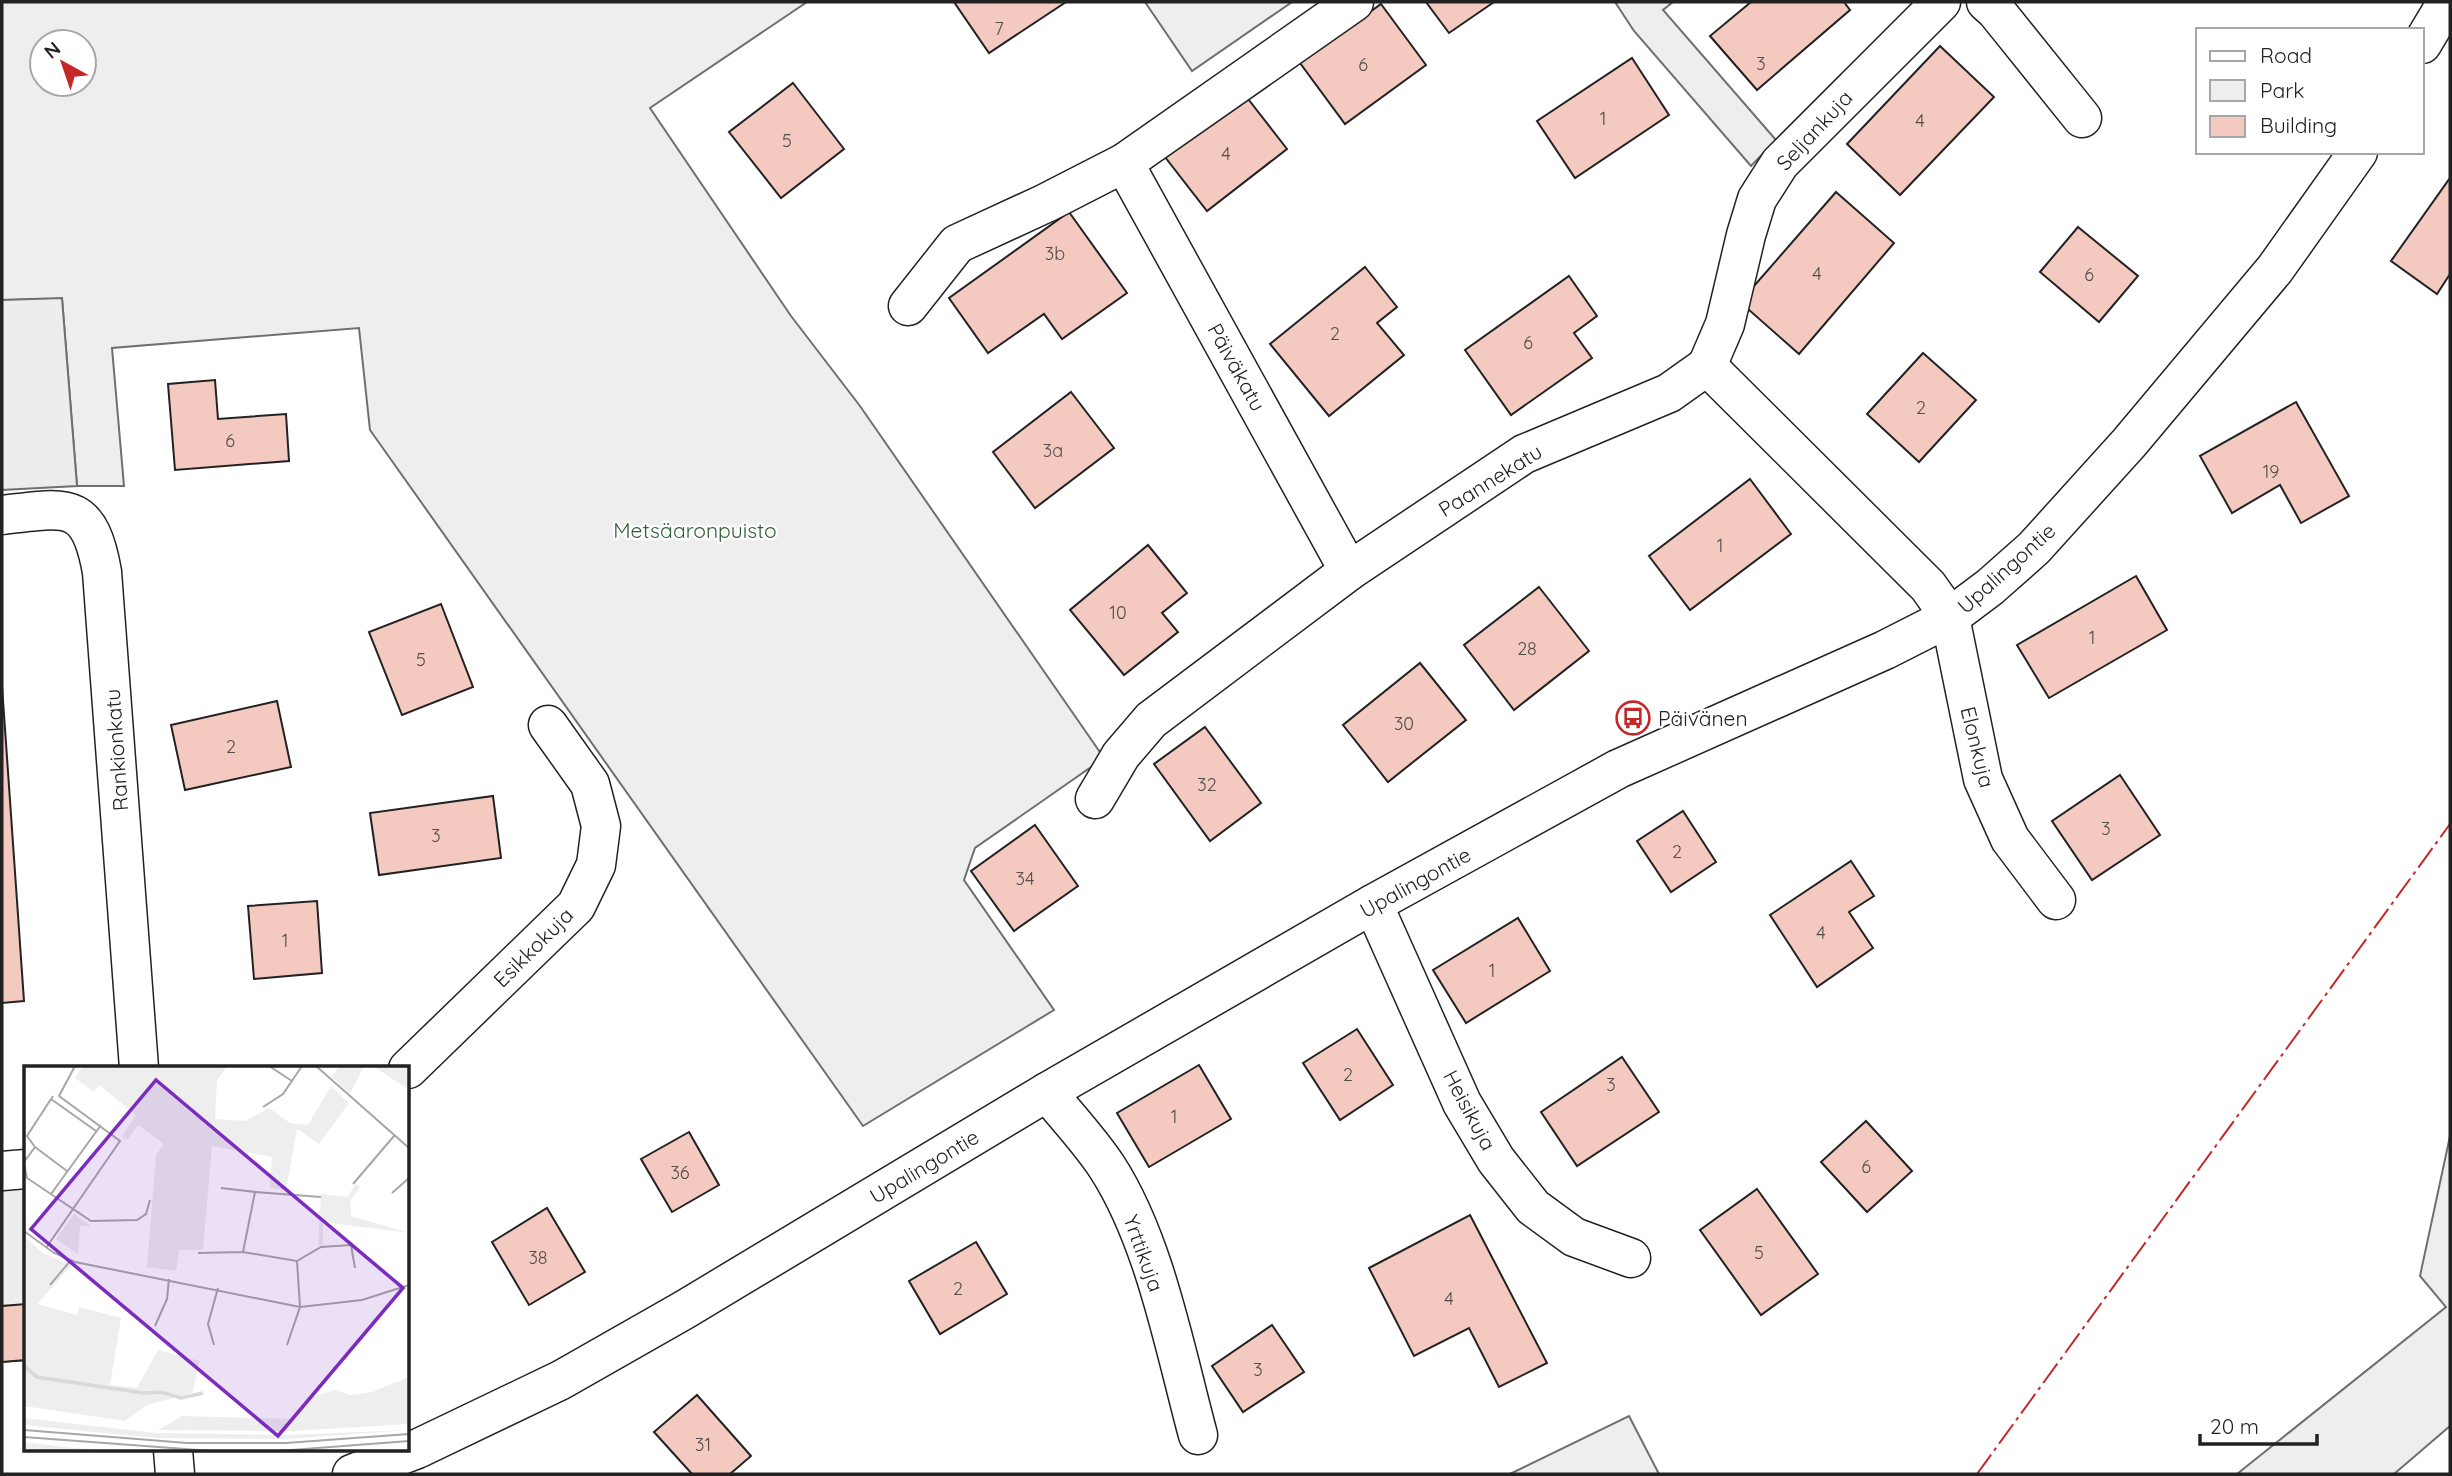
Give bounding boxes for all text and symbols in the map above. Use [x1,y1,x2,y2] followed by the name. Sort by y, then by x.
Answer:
[994,17,1004,40] house number: 7
[28,28,98,98] north arrow
[2196,28,2424,154] legend
[39,36,65,64] text: N
[2260,42,2312,68] text: Road
[1756,52,1766,75] house number: 3
[1358,53,1368,76] house number: 6
[2260,77,2304,103] text: Park
[1770,84,1858,176] street label: Seljankuja
[1600,107,1606,130] house number: 1
[1915,109,1925,132] house number: 4
[2260,112,2337,138] text: Building
[782,129,792,152] house number: 5
[1221,142,1231,165] house number: 4
[1045,242,1065,265] house number: 3b
[1812,262,1822,285] house number: 4
[2084,263,2094,286] house number: 6
[1202,319,1272,415] street label: Päiväkatu
[1330,322,1340,345] house number: 2
[1523,331,1533,354] house number: 6
[1916,396,1926,419] house number: 2
[225,429,235,452] house number: 6
[1433,438,1547,522] street label: Paannekatu
[1043,439,1063,462] house number: 3a
[2263,460,2279,483] house number: 19
[613,517,777,543] park label: Metsäaronpuisto
[1952,517,2060,619] street label: Upalingontie
[1717,534,1723,557] house number: 1
[1109,601,1127,624] house number: 10
[2089,626,2095,649] house number: 1
[1517,637,1537,660] house number: 28
[416,648,426,671] house number: 5
[99,688,133,812] street label: Rankionkatu
[1614,699,1652,737] bus stop icon: Päivänen
[1955,704,2001,790] street label: Elonkuja
[1658,705,1748,731] place label: Päivänen
[1394,712,1414,735] house number: 30
[226,735,236,758] house number: 2
[1197,773,1217,796] house number: 32
[2101,817,2111,840] house number: 3
[431,824,441,847] house number: 3
[1672,840,1682,863] house number: 2
[1355,841,1475,923] street label: Upalingontie
[1016,867,1034,890] house number: 34
[488,902,578,992] street label: Esikkokuja
[1816,921,1826,944] house number: 4
[282,929,288,952] house number: 1
[1489,959,1495,982] house number: 1
[1343,1063,1353,1086] house number: 2
[1438,1065,1502,1155] street label: Heisikuja
[24,1066,410,1452] inset map
[1606,1073,1616,1096] house number: 3
[1171,1105,1177,1128] house number: 1
[865,1123,983,1209] street label: Upalingontie
[1861,1155,1871,1178] house number: 6
[670,1161,690,1184] house number: 36
[1118,1211,1170,1295] street label: Yrttikuja
[1754,1241,1764,1264] house number: 5
[528,1246,548,1269] house number: 38
[953,1277,963,1300] house number: 2
[1444,1287,1454,1310] house number: 4
[1253,1358,1263,1381] house number: 3
[2200,1402,2317,1446] scale bar
[2210,1413,2259,1439] text: 20 m
[695,1433,711,1456] house number: 31

